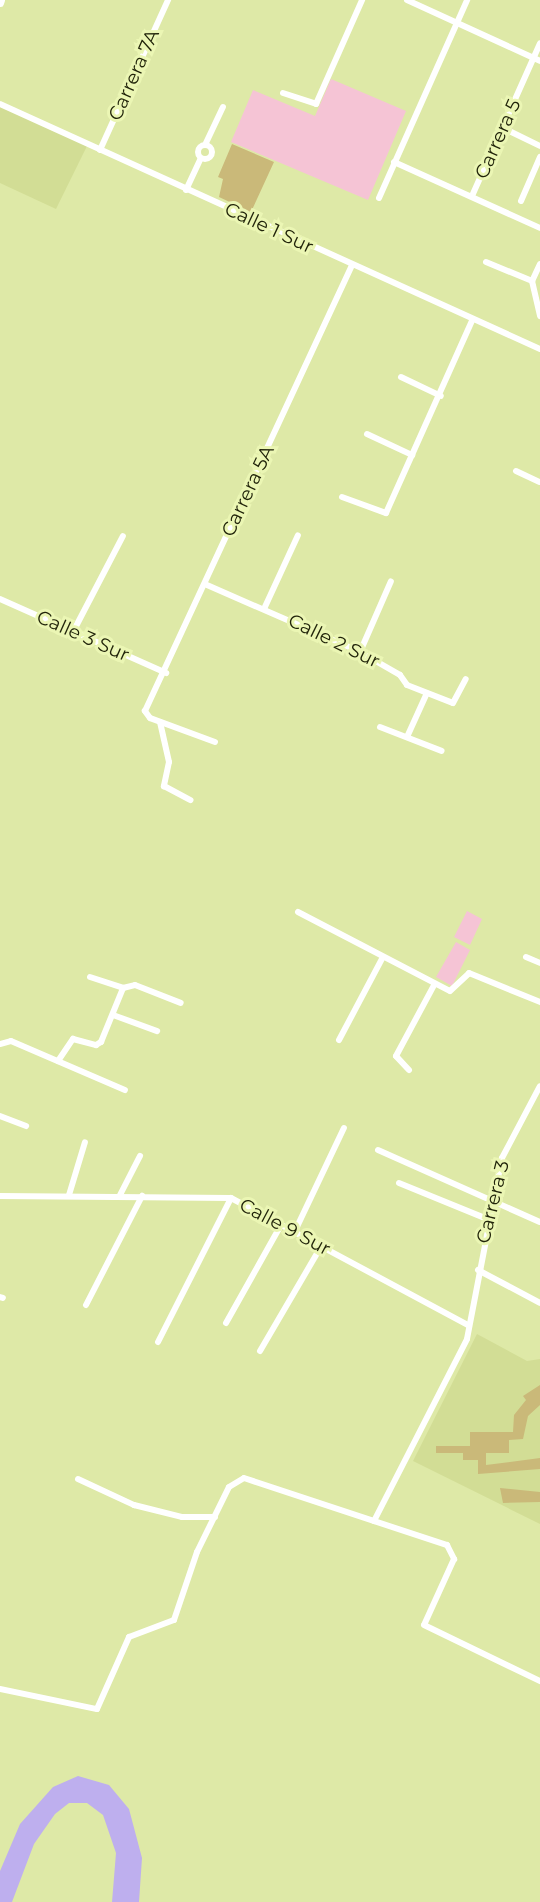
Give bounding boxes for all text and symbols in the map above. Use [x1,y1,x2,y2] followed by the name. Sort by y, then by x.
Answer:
[104,26,164,124] street label: Carrera 7A
[470,96,526,182] street label: Carrera 5
[221,198,317,258] street label: Calle 1 Sur
[217,442,279,540] street label: Carrera 5A
[33,605,133,667] street label: Calle 3 Sur
[284,609,384,673] street label: Calle 2 Sur
[472,1158,514,1246] street label: Carrera 3
[236,1194,334,1260] street label: Calle 9 Sur

